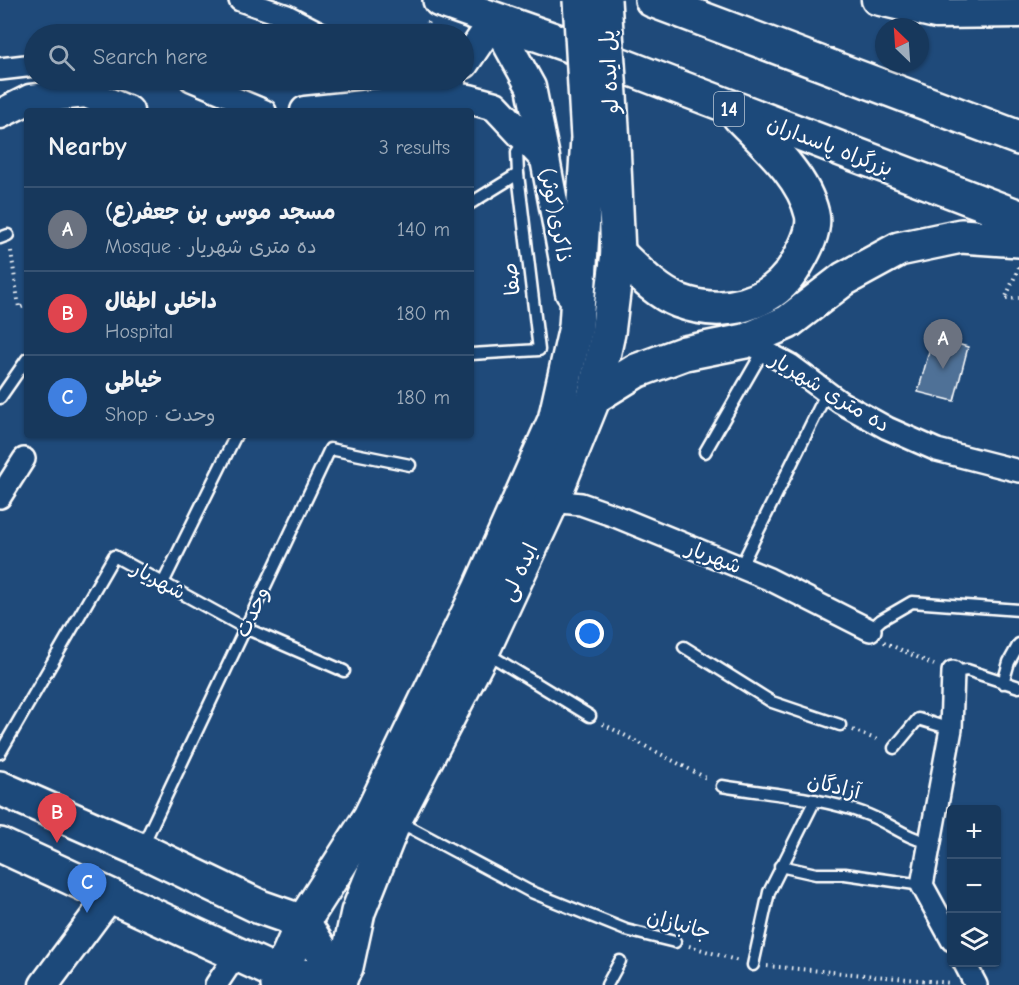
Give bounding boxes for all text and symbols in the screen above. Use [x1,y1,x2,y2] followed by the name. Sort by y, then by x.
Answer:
[875,18,929,72] north arrow
[24,24,474,90] search box
[595,29,625,115] street label: پل ایده لو
[45,41,78,74] icon: search
[93,44,208,70] text: Search here
[714,92,744,126] road number: 14
[763,111,896,182] street label: بزرگراه پاسداران
[48,132,127,162] text: Nearby
[379,136,450,159] text: 3 results
[534,166,577,264] street label: ذاکری(کوثر)
[105,199,335,225] text: مسجد موسی بن جعفر(ع)
[62,218,73,241] text: A
[397,218,450,241] text: 140 m
[105,235,317,258] text: Mosque · ده متری شهریار
[497,261,525,297] street label: صفا
[105,288,217,314] text: داخلی اطفال
[61,302,74,325] text: B
[396,302,450,325] text: 180 m
[105,320,173,343] text: Hospital
[924,320,962,369] pin: A
[764,346,894,437] street label: ده متری شهریار
[105,367,162,393] text: خیاطی
[61,386,74,409] text: C
[396,386,450,409] text: 180 m
[105,403,216,426] text: Shop · وحدت
[681,535,745,578] street label: شهریار
[495,539,545,605] street label: ایده لی
[126,555,190,604] street label: شهریار
[230,583,274,641] street label: وحدت
[575,619,604,648] your location
[805,768,864,804] street label: آزادگان
[38,794,76,843] pin: B
[947,805,1001,967] map controls
[947,805,1001,859] button: +
[947,859,1001,913] button: −
[68,864,106,913] pin: C
[644,904,714,945] street label: جانبازان
[947,913,1001,967] button: layers

